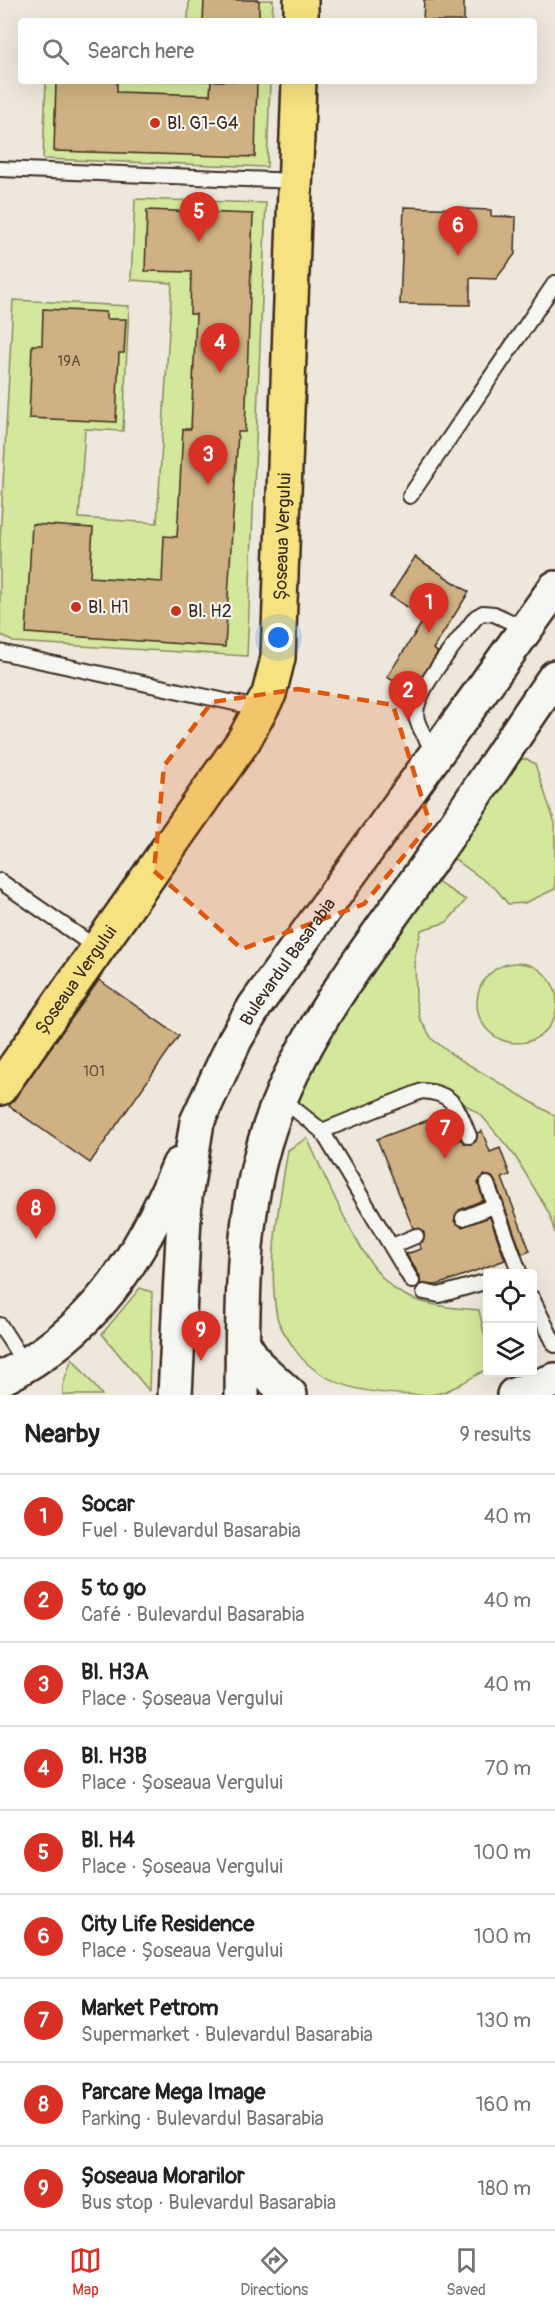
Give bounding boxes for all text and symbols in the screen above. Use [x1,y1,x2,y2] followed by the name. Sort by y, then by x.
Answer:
[18,18,537,84] search box
[39,35,72,68] icon: search
[87,37,194,65] text: Search here
[167,112,239,135] place label: Bl. G1-G4
[148,116,162,130] marker: Bl. G1-G4
[180,192,218,242] pin: 5
[438,206,478,256] pin: 6
[200,324,240,373] pin: 4
[57,352,81,371] house number: 19A
[188,436,228,485] pin: 3
[269,472,296,601] street label: Șoseaua Vergului
[410,584,448,633] pin: 1
[88,596,129,619] place label: Bl. H1
[69,600,83,614] marker: Bl. H1
[188,600,232,623] place label: Bl. H2
[169,604,183,618] marker: Bl. H2
[264,623,293,652] your location
[388,672,428,721] pin: 2
[235,893,341,1030] street label: Bulevardul Basarabia
[30,921,122,1039] street label: Șoseaua Vergului
[83,1062,105,1081] house number: 101
[426,1110,464,1159] pin: 7
[16,1190,56,1239] pin: 8
[483,1269,537,1377] map controls
[483,1269,537,1323] button: locate
[182,1312,220,1361] pin: 9
[483,1323,537,1377] button: layers
[24,1418,100,1450] text: Nearby
[459,1422,531,1447] text: 9 results
[81,1490,135,1518] text: Socar
[40,1504,47,1529] text: 1
[484,1504,531,1529] text: 40 m
[81,1518,301,1543] text: Fuel · Bulevardul Basarabia
[81,1574,146,1602] text: 5 to go
[38,1588,49,1613] text: 2
[484,1588,531,1613] text: 40 m
[81,1602,305,1627] text: Café · Bulevardul Basarabia
[81,1658,149,1686] text: Bl. H3A
[38,1672,49,1697] text: 3
[484,1672,531,1697] text: 40 m
[81,1686,283,1711] text: Place · Șoseaua Vergului
[81,1742,147,1770] text: Bl. H3B
[38,1756,49,1781] text: 4
[485,1756,531,1781] text: 70 m
[81,1770,283,1795] text: Place · Șoseaua Vergului
[81,1826,135,1854] text: Bl. H4
[38,1840,49,1865] text: 5
[474,1840,531,1865] text: 100 m
[81,1854,283,1879] text: Place · Șoseaua Vergului
[81,1910,254,1938] text: City Life Residence
[38,1924,49,1949] text: 6
[474,1924,531,1949] text: 100 m
[81,1938,283,1963] text: Place · Șoseaua Vergului
[81,1994,219,2022] text: Market Petrom
[38,2008,49,2033] text: 7
[476,2008,531,2033] text: 130 m
[81,2022,373,2047] text: Supermarket · Bulevardul Basarabia
[81,2078,265,2106] text: Parcare Mega Image
[38,2092,49,2117] text: 8
[476,2092,531,2117] text: 160 m
[81,2106,324,2131] text: Parking · Bulevardul Basarabia
[81,2162,245,2190] text: Șoseaua Morarilor
[38,2176,49,2201] text: 9
[477,2176,531,2201] text: 180 m
[81,2190,336,2215] text: Bus stop · Bulevardul Basarabia
[69,2244,102,2300] tab: Map
[240,2244,308,2300] tab: Directions
[446,2244,486,2300] tab: Saved

